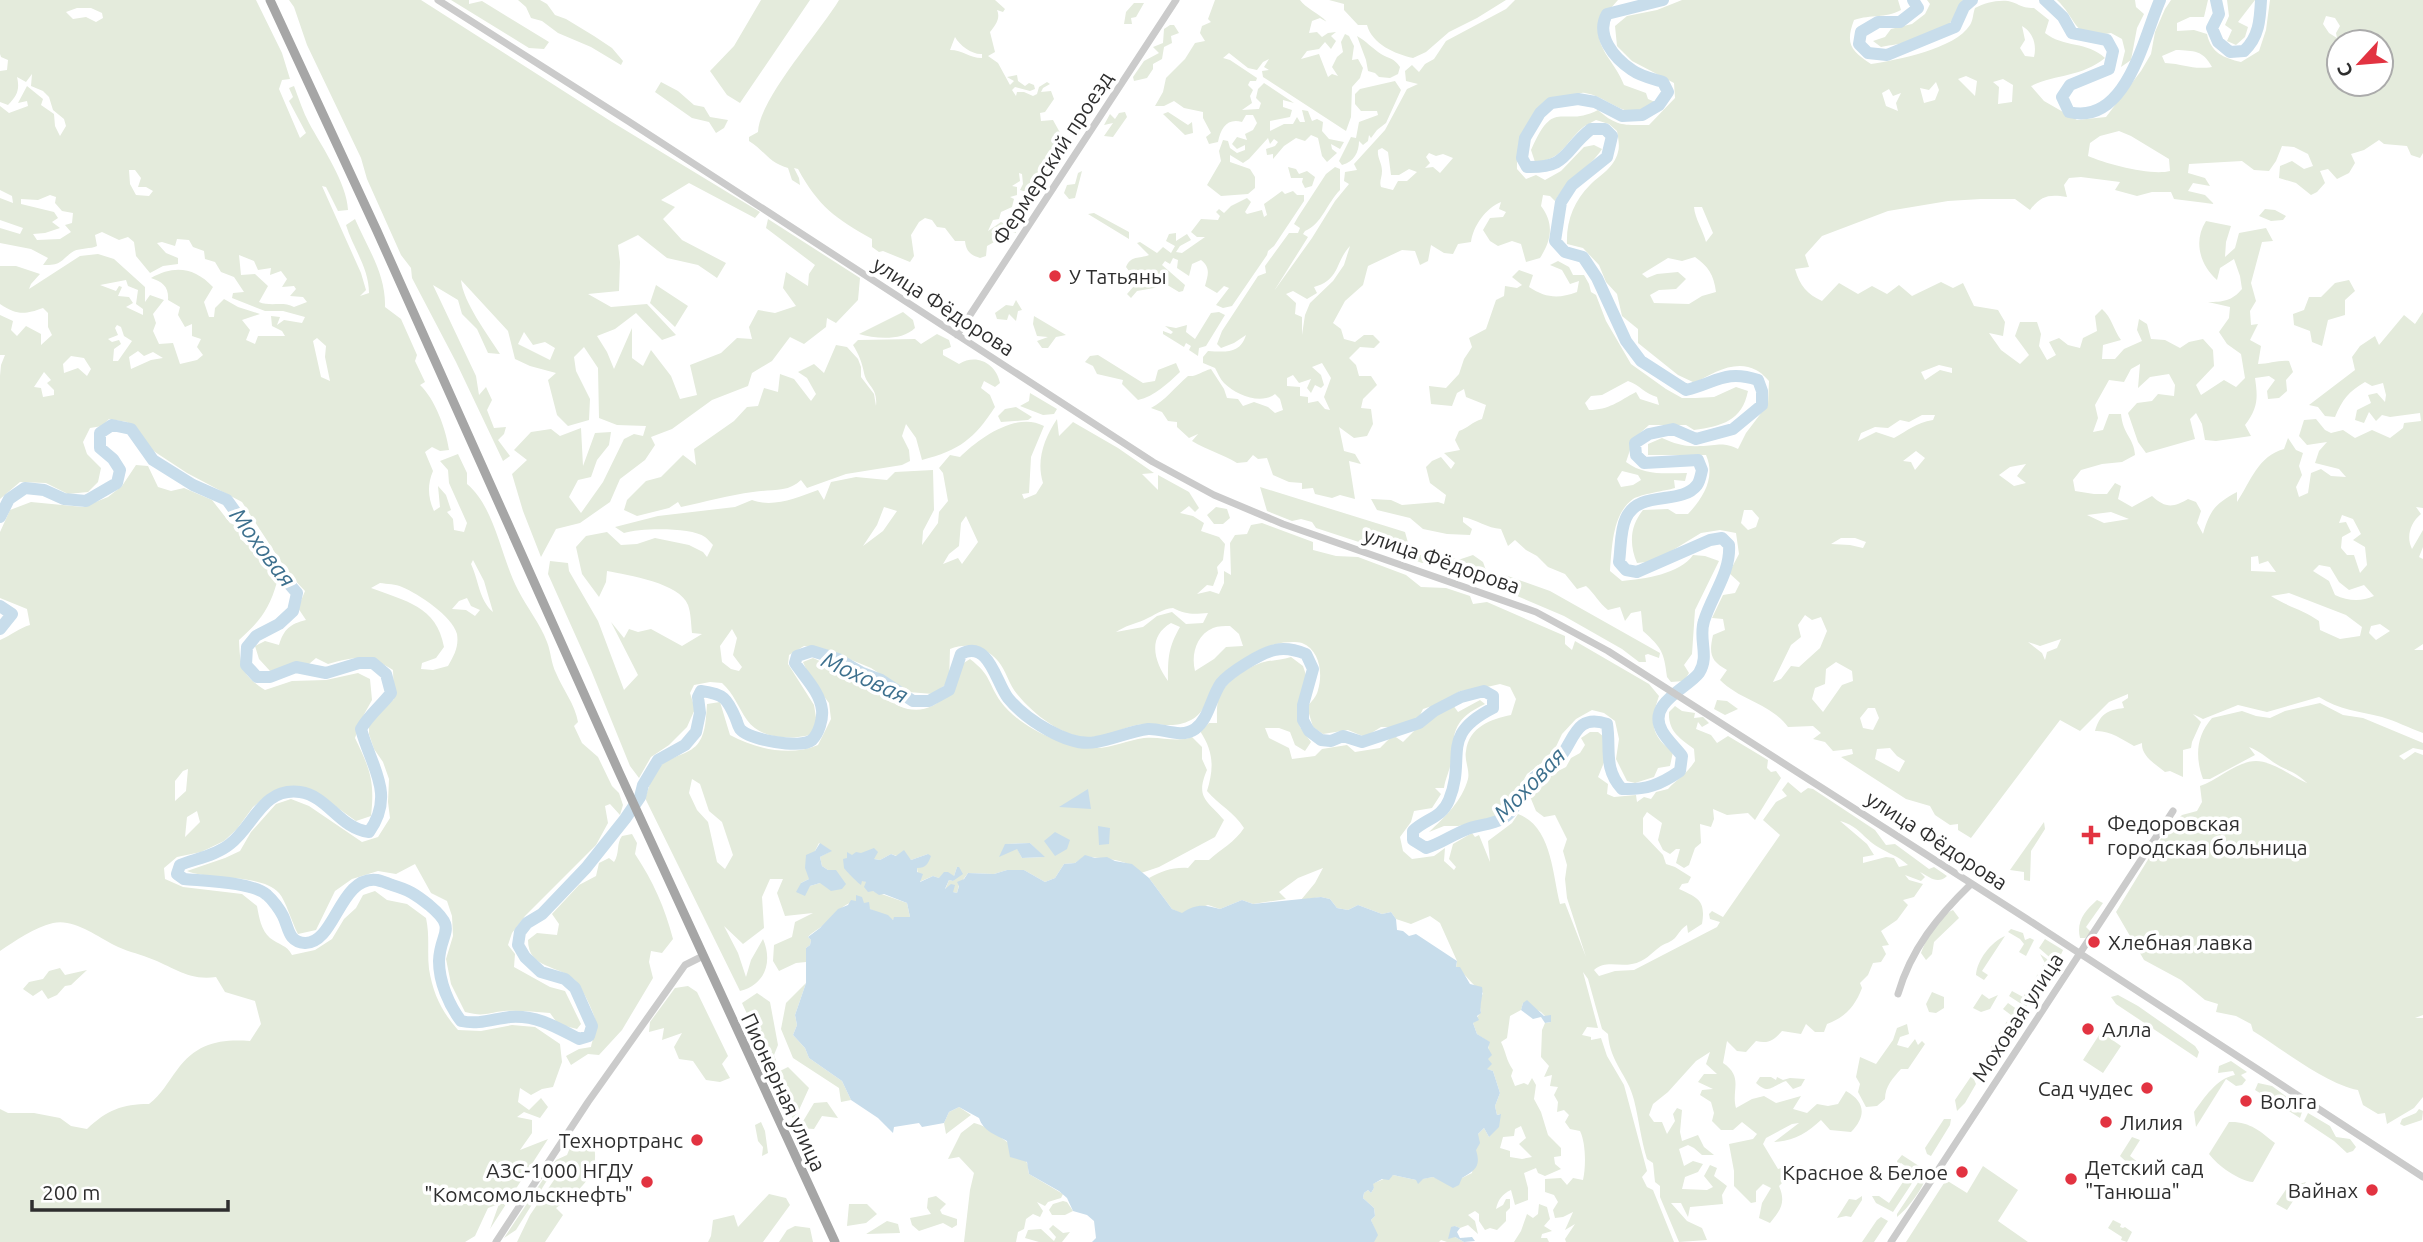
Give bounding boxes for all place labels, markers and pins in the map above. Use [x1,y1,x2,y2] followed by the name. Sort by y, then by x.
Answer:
[1069,264,1167,288] place label: У Татьяны
[1047,268,1063,284] marker: У Татьяны
[2107,811,2308,859] place label: Федоровская городская больница
[2081,825,2101,845] marker: Федоровская городская больница
[2108,930,2253,954] place label: Хлебная лавка
[2086,934,2102,950] marker: Хлебная лавка
[2102,1017,2152,1041] place label: Алла
[2080,1021,2096,1037] marker: Алла
[2038,1076,2133,1100] place label: Сад чудес
[2139,1080,2155,1096] marker: Сад чудес
[2260,1089,2317,1113] place label: Волга
[2238,1093,2254,1109] marker: Волга
[2120,1110,2183,1134] place label: Лилия
[2098,1114,2114,1130] marker: Лилия
[559,1128,683,1152] place label: Технортранс
[689,1132,705,1148] marker: Технортранс
[2085,1155,2204,1203] place label: Детский сад "Танюша"
[424,1158,633,1206] place label: АЗС-1000 НГДУ "Комсомольскнефть"
[1782,1160,1948,1184] place label: Красное & Белое
[1954,1164,1970,1180] marker: Красное & Белое
[2063,1171,2079,1187] marker: Детский сад "Танюша"
[639,1174,655,1190] marker: АЗС-1000 НГДУ "Комсомольскнефть"
[2288,1178,2358,1202] place label: Вайнах
[2364,1182,2380,1198] marker: Вайнах

